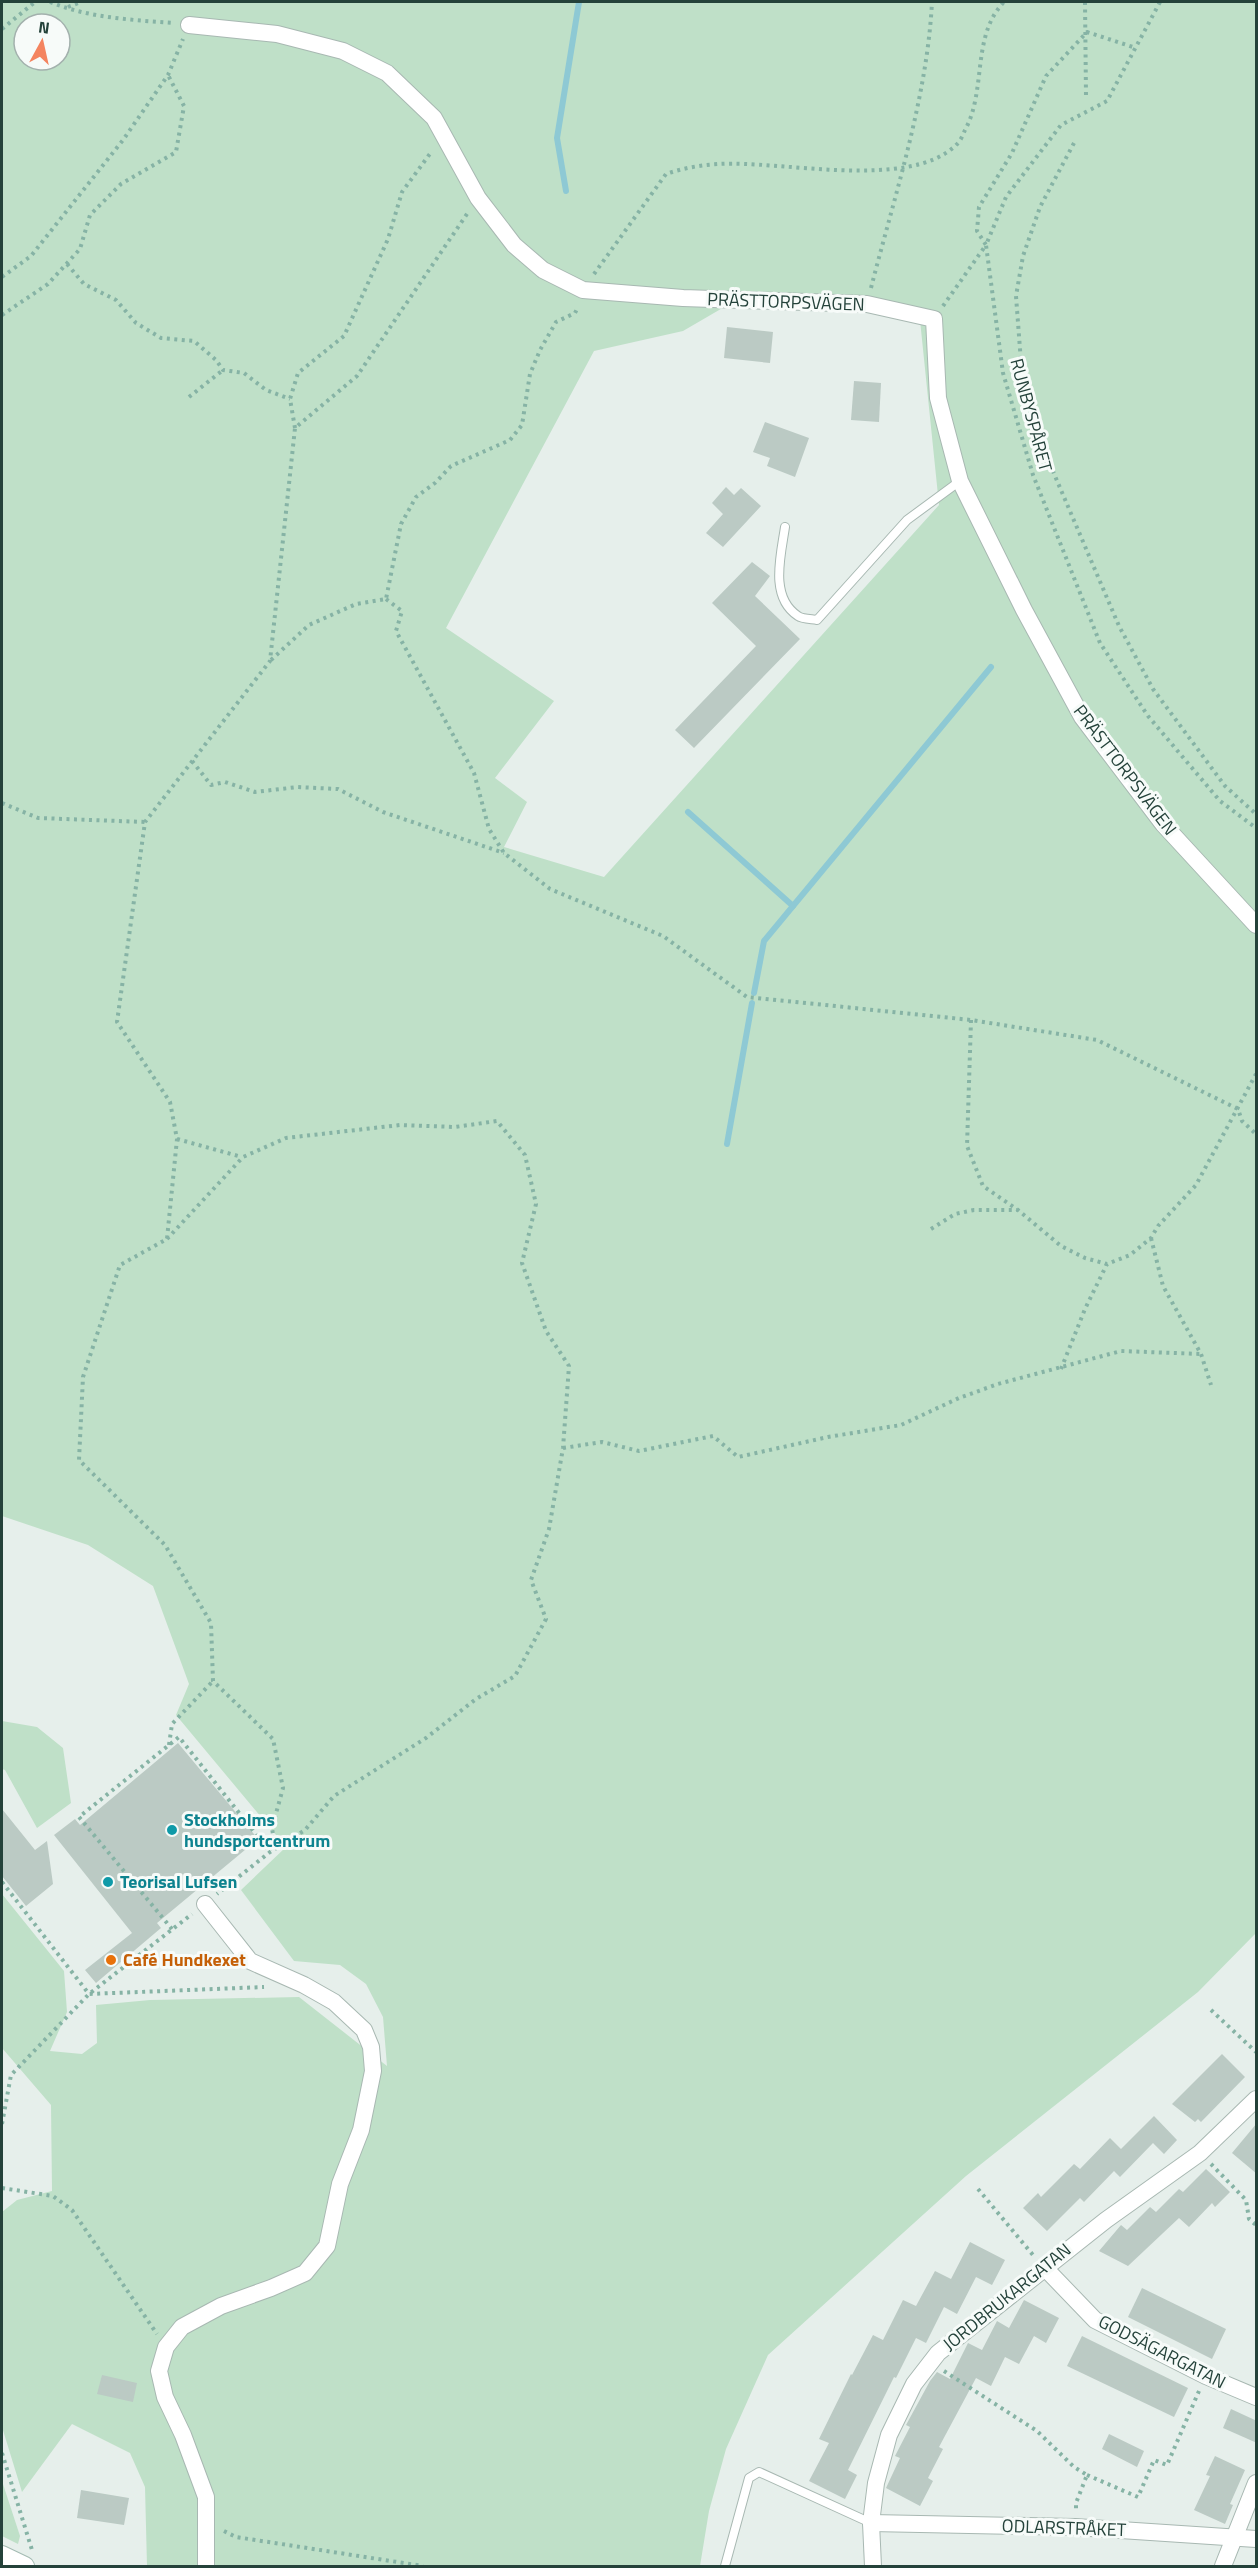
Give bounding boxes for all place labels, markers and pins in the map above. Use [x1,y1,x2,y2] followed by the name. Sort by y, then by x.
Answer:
[184,1806,330,1854] place label: Stockholms hundsportcentrum
[165,1823,179,1837] marker: Stockholms hundsportcentrum
[120,1868,237,1895] place label: Teorisal Lufsen
[101,1875,115,1889] marker: Teorisal Lufsen
[123,1946,246,1973] place label: Café Hundkexet
[104,1953,118,1967] marker: Café Hundkexet

